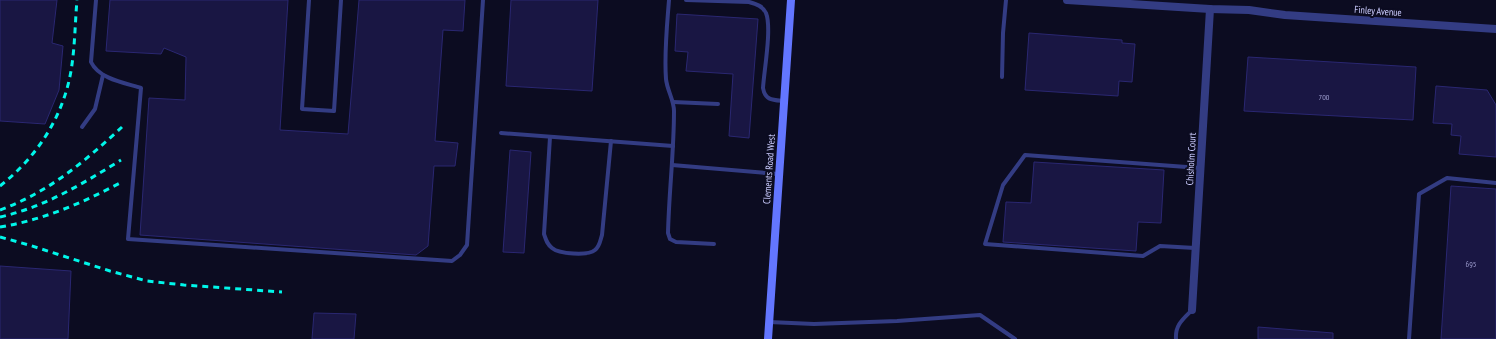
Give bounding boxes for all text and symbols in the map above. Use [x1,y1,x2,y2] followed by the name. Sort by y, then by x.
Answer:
[1354,3,1402,19] street label: Finley Avenue
[1319,92,1330,102] house number: 700
[1183,132,1199,186] street label: Chisholm Court
[760,133,778,204] street label: Clements Road West
[1466,259,1476,269] house number: 695

